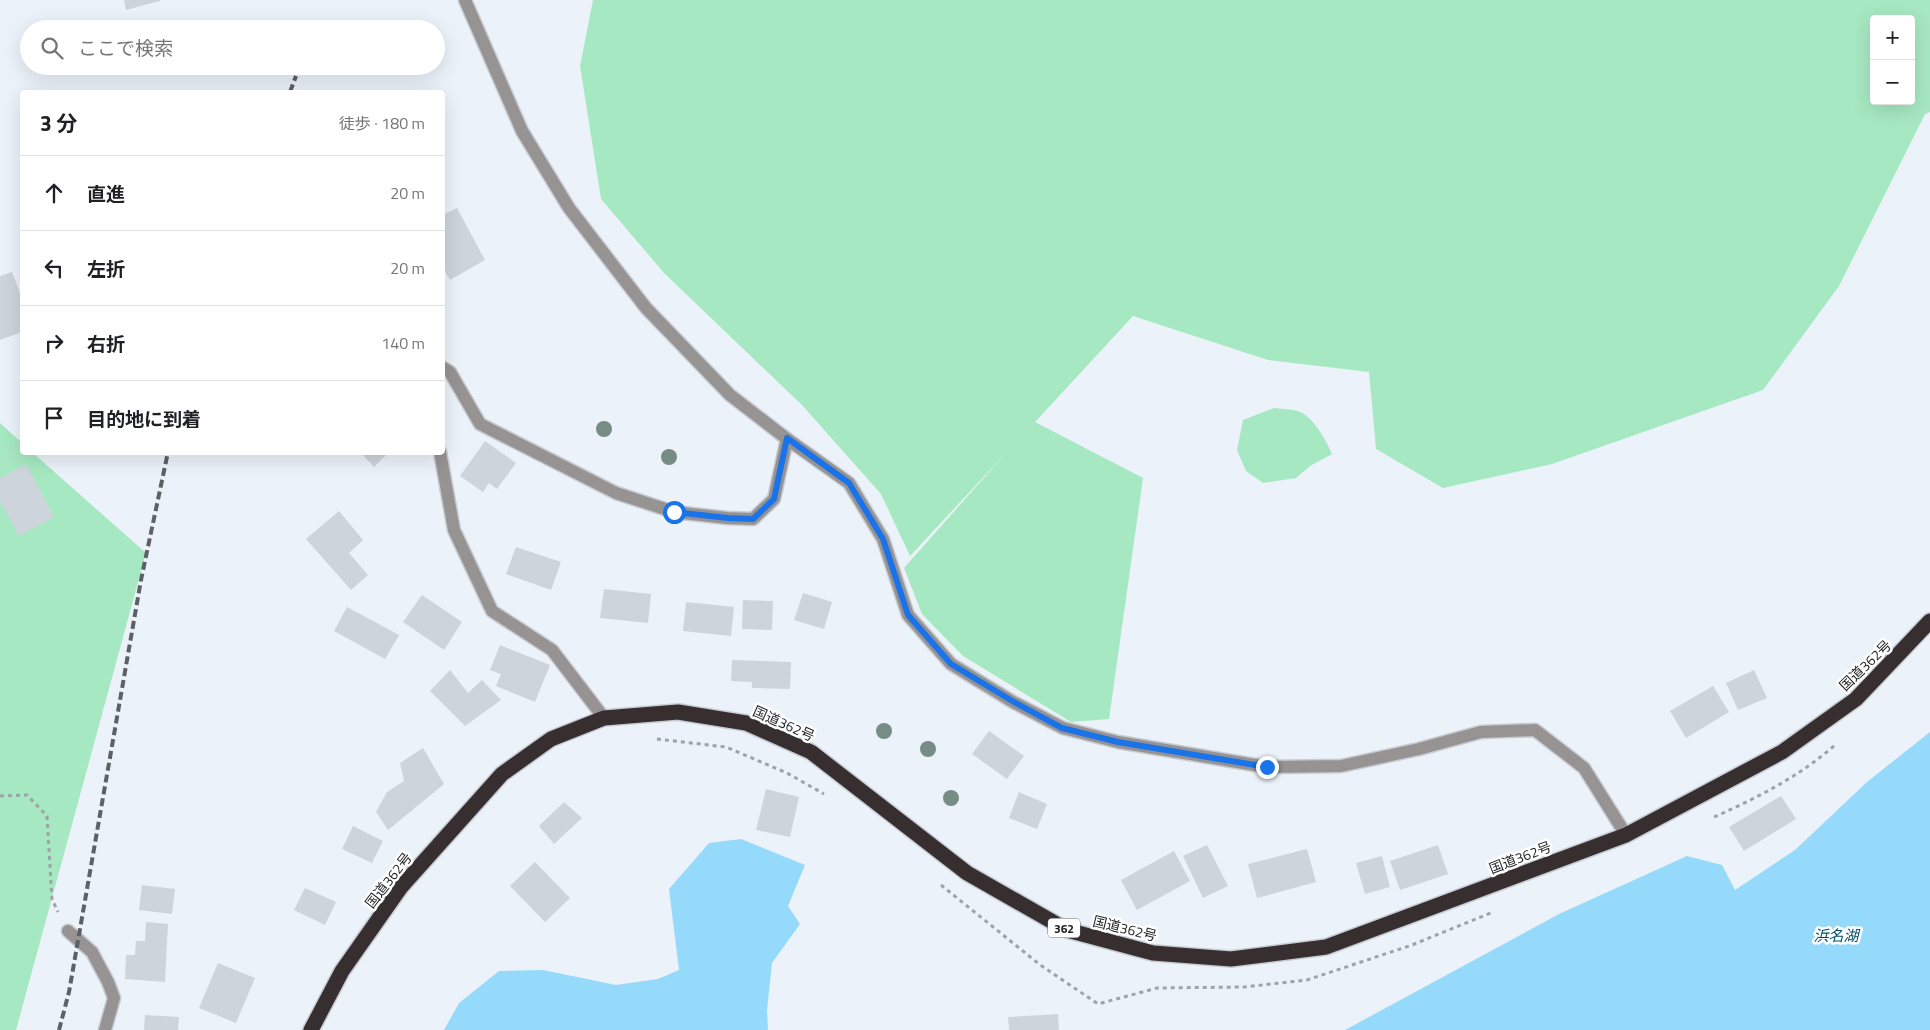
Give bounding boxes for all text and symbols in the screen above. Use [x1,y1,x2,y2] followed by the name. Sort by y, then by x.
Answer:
[1870,15,1915,105] map controls
[1870,15,1915,60] button: +
[20,20,445,75] search box
[78,33,173,62] text: ここで検索
[38,34,66,62] icon: search
[1870,60,1915,105] button: −
[40,107,77,139] text: 3 分
[339,111,425,135] text: 徒歩 · 180 m
[40,179,68,207] icon: ahead
[87,179,125,208] text: 直進
[390,181,425,205] text: 20 m
[40,254,68,282] icon: left
[87,254,125,283] text: 左折
[390,256,425,280] text: 20 m
[40,329,68,357] icon: right
[87,329,125,358] text: 右折
[381,331,425,355] text: 140 m
[40,404,68,432] icon: arrive
[87,404,201,433] text: 目的地に到着
[663,501,686,524] route start
[1834,635,1896,695] street label: 国道362号
[750,700,818,746] street label: 国道362号
[1256,756,1279,779] route end
[1486,835,1554,879] street label: 国道362号
[360,848,416,912] street label: 国道362号
[1091,910,1159,946] street label: 国道362号
[1048,918,1080,938] road number: 362
[1813,924,1860,947] water label: 浜名湖

